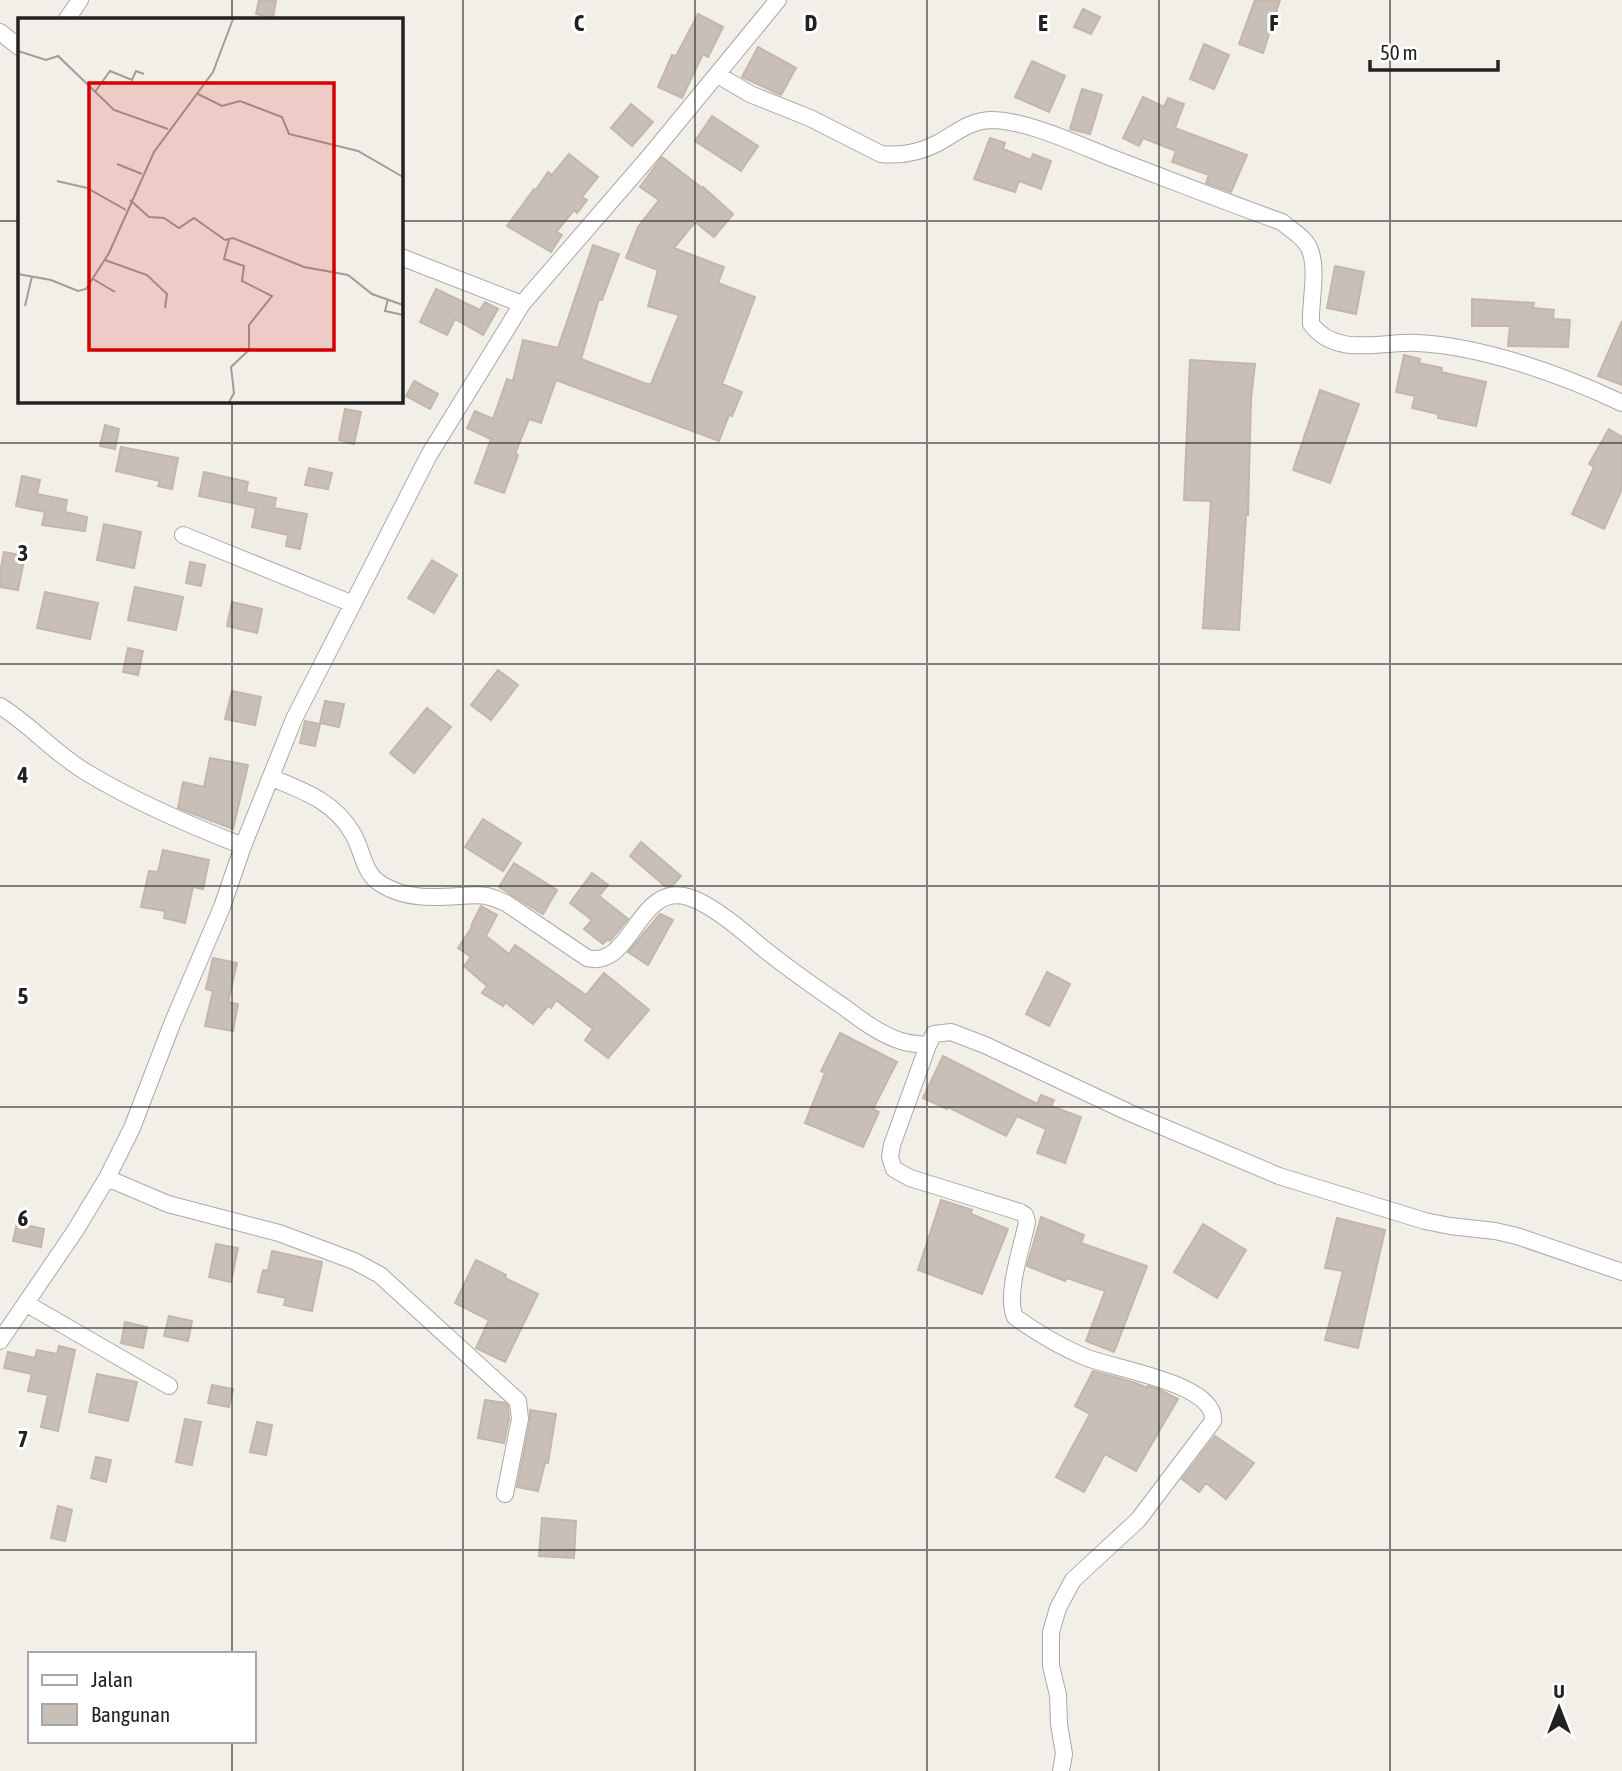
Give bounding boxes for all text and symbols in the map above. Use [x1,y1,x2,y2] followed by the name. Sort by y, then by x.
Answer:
[574,10,585,36] text: C
[805,10,818,36] text: D
[1038,10,1048,36] text: E
[1269,10,1279,36] text: F
[18,18,402,402] inset map
[1370,28,1498,72] scale bar
[1380,40,1418,64] text: 50 m
[18,540,28,566] text: 3
[17,762,29,788] text: 4
[18,983,29,1009] text: 5
[18,1205,29,1231] text: 6
[18,1426,28,1452] text: 7
[28,1652,256,1743] legend
[91,1667,133,1691] text: Jalan
[1524,1673,1594,1743] north arrow
[1553,1680,1565,1702] text: U
[91,1702,170,1726] text: Bangunan

